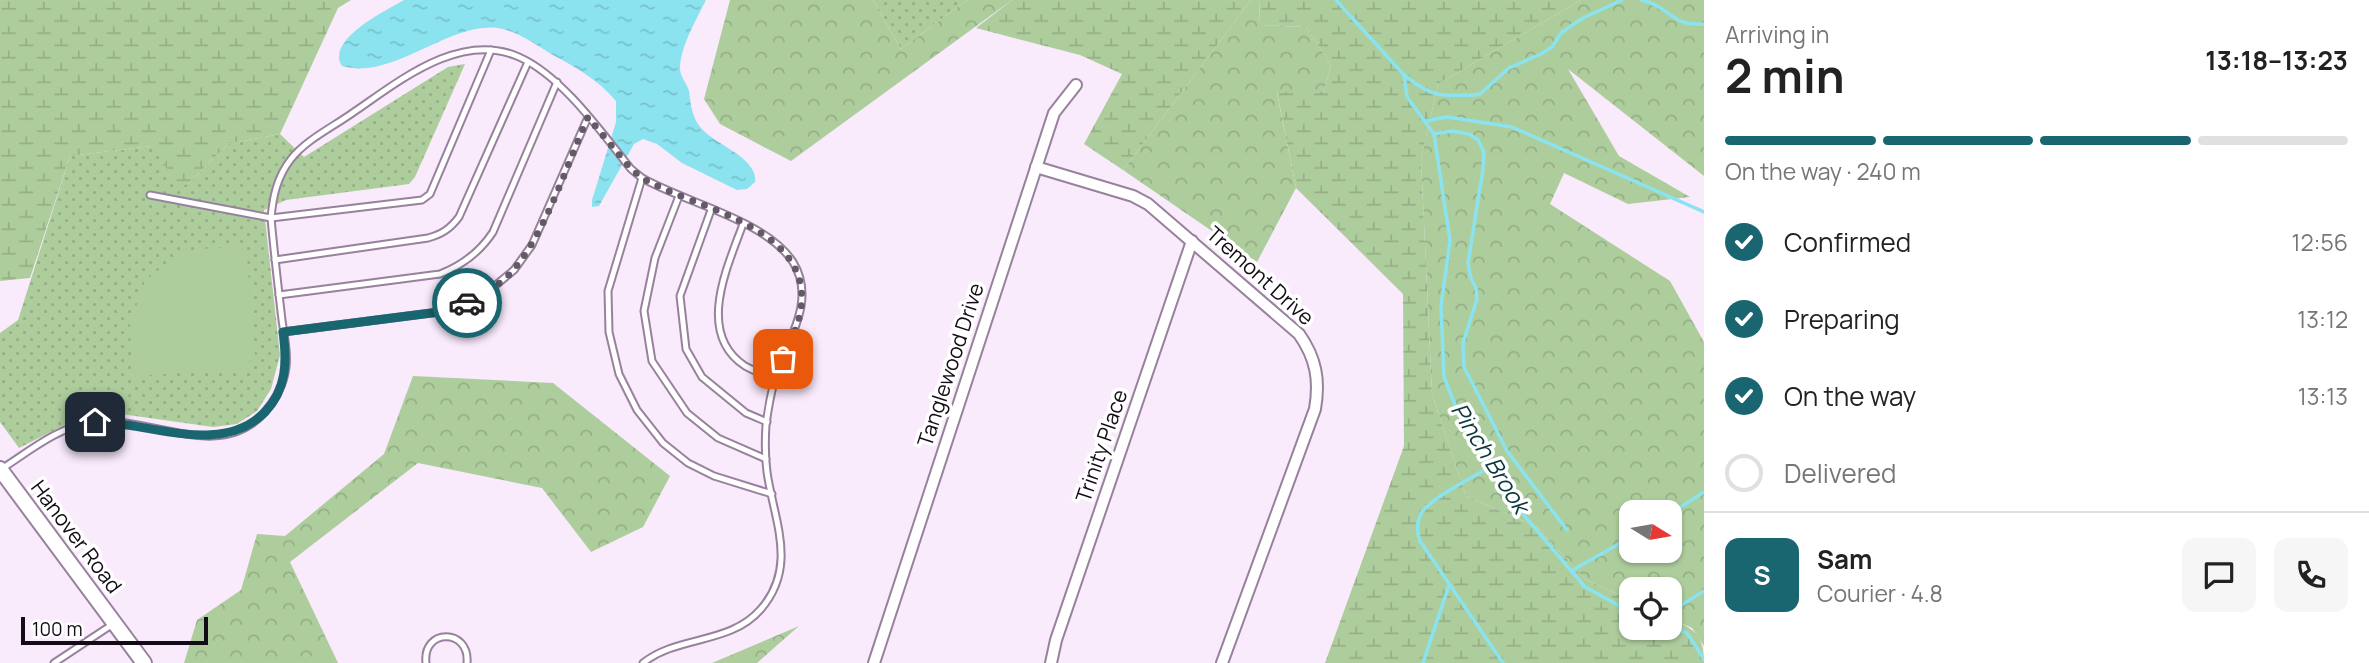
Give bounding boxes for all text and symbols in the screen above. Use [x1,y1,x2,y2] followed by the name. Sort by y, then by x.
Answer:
[1725,18,1830,50] text: Arriving in
[2205,42,2348,78] text: 13:18–13:23
[1725,44,1845,107] text: 2 min
[1725,155,1921,187] text: On the way · 240 m
[1201,220,1320,331] street label: Tremont Drive
[1725,223,1763,261] icon: check
[1784,224,1911,260] text: Confirmed
[2291,226,2348,258] text: 12:56
[432,268,502,338] courier
[910,279,990,450] street label: Tanglewood Drive
[448,284,486,322] icon: car
[1725,300,1763,338] icon: check
[1784,301,1900,337] text: Preparing
[2297,303,2348,335] text: 13:12
[753,329,813,389] pin
[764,340,802,378] icon: bag
[1725,377,1763,415] icon: check
[1784,378,1916,414] text: On the way
[2298,380,2348,412] text: 13:13
[1069,386,1133,506] street label: Trinity Place
[65,392,125,452] pin
[1444,396,1539,522] water label: Pinch Brook
[76,403,114,441] icon: home
[1784,455,1896,491] text: Delivered
[25,474,128,599] street label: Hanover Road
[1619,500,1682,564] north arrow
[1619,500,1682,640] map controls
[2182,538,2256,612] button: chat
[2274,538,2348,612] button: phone
[1817,541,1872,577] text: Sam
[1753,557,1771,593] text: S
[1619,577,1682,640] button: locate
[1817,577,1943,609] text: Courier · 4.8
[21,614,208,646] scale bar
[32,616,83,642] text: 100 m

